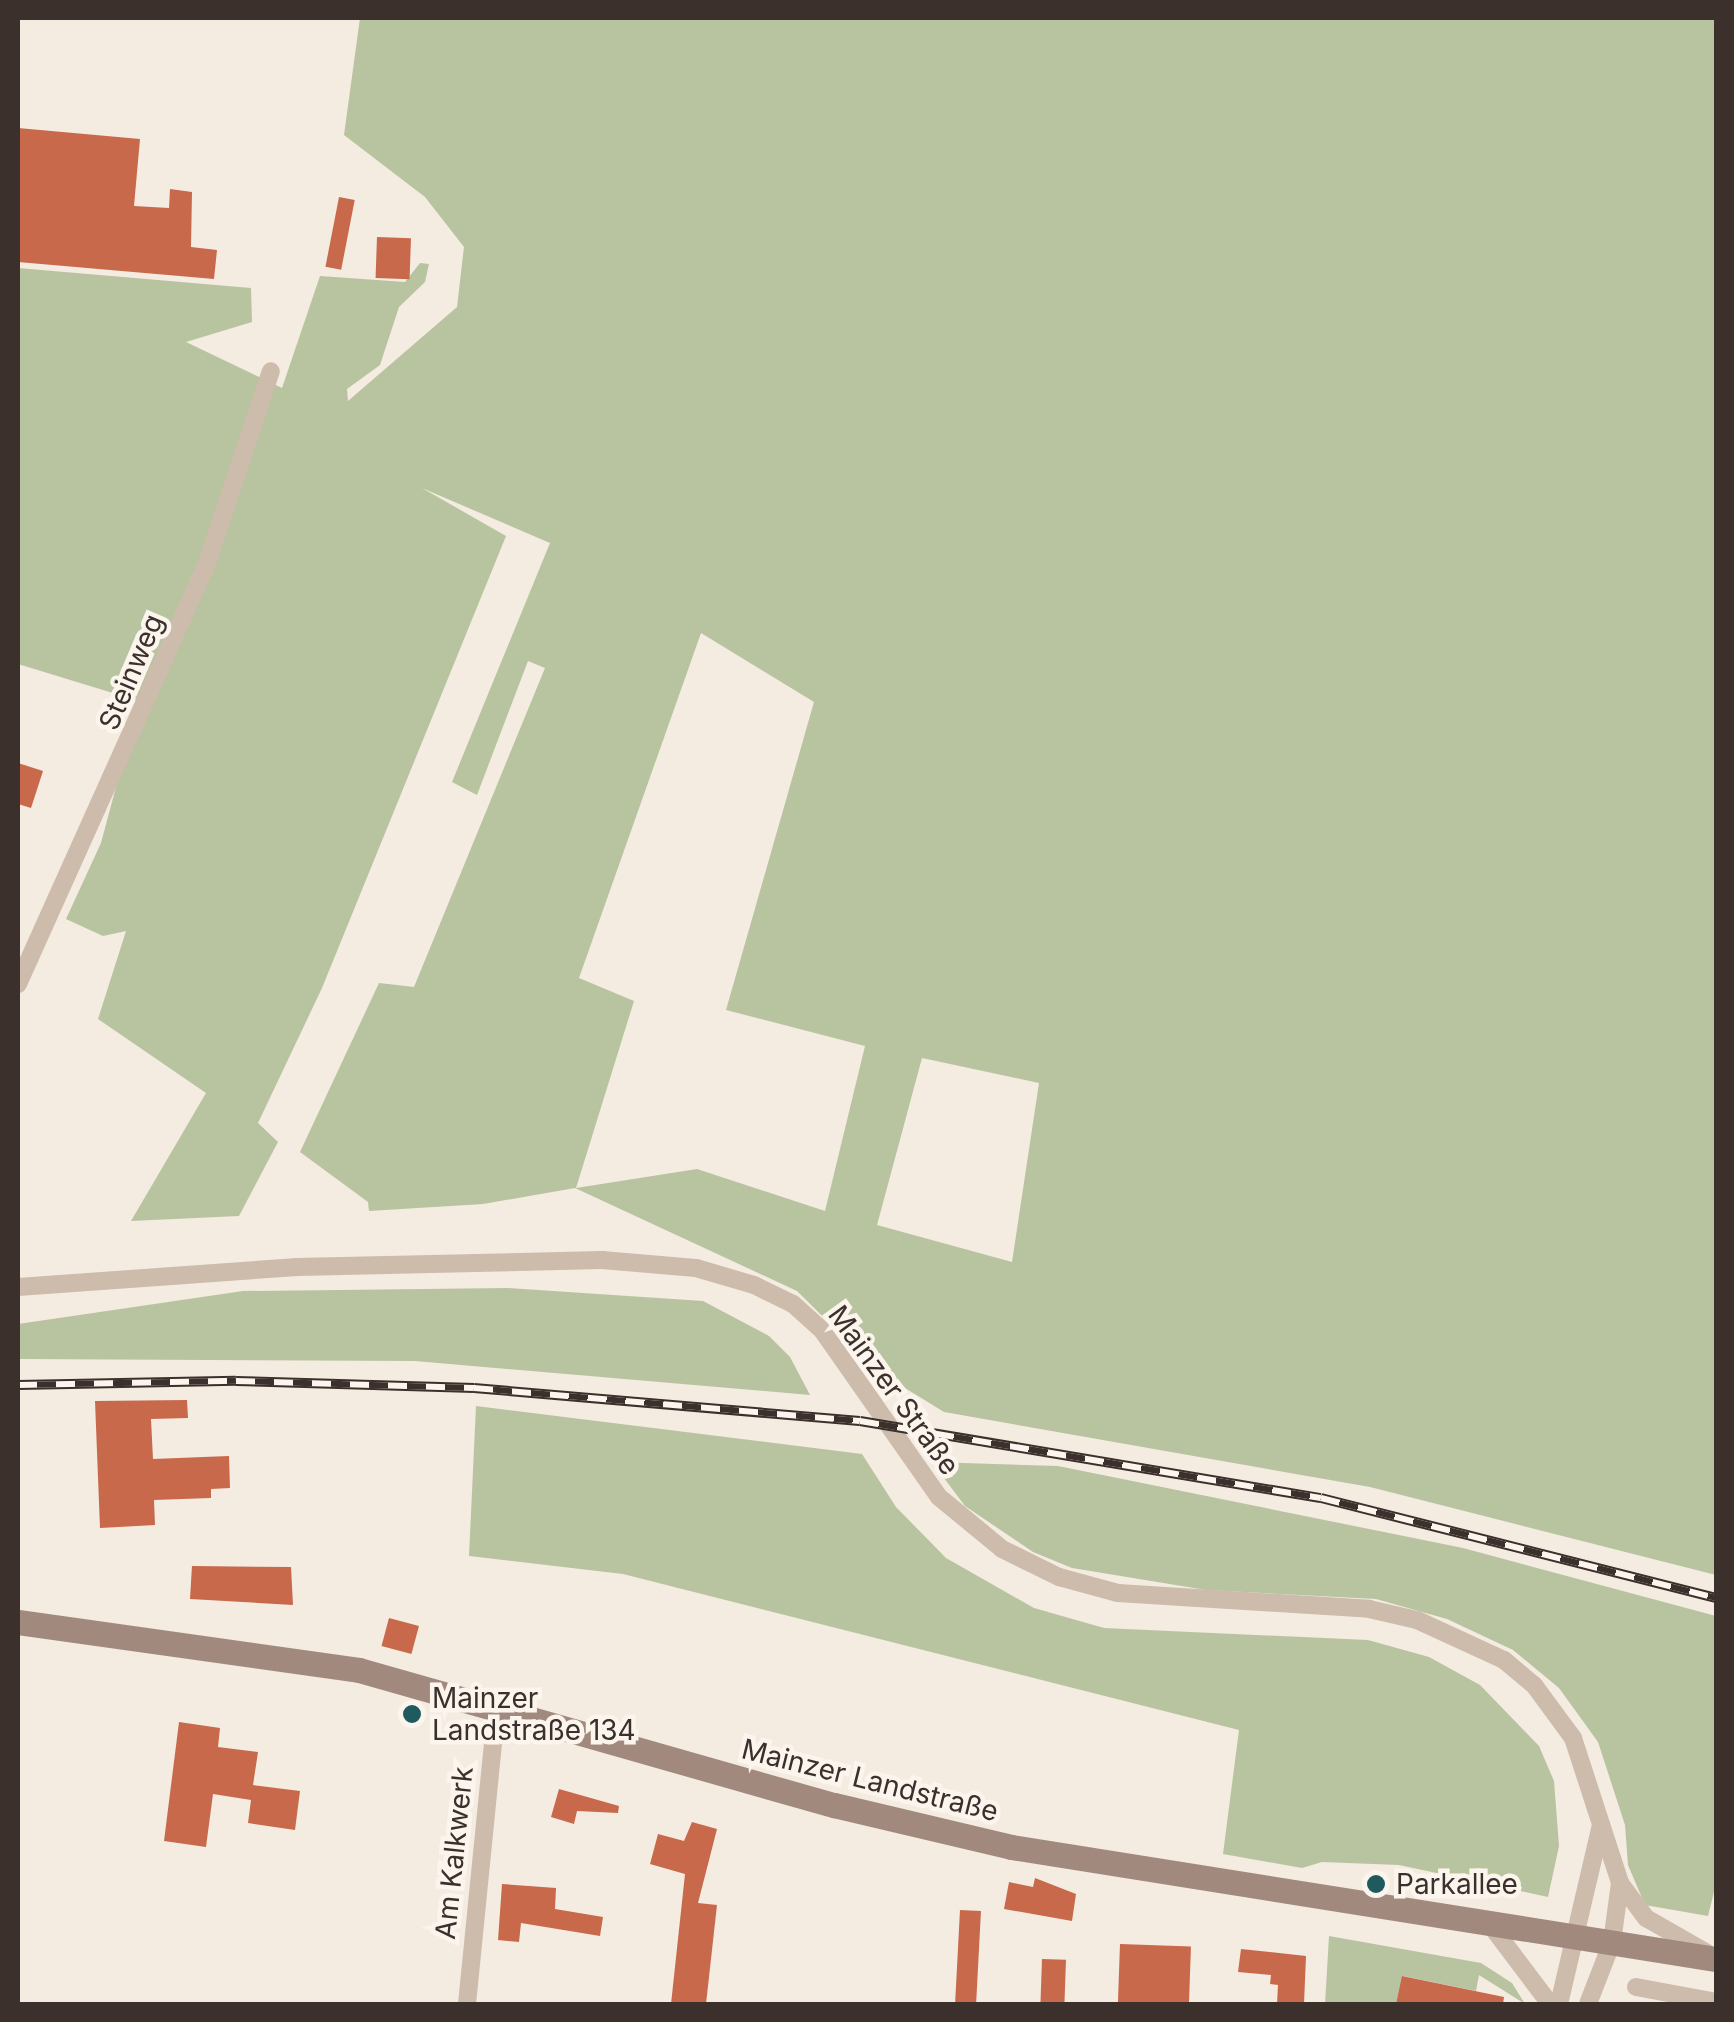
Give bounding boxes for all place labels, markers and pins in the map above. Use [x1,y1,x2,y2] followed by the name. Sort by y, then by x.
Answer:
[432,1681,636,1747] place label: Mainzer Landstraße 134
[401,1703,423,1725] marker: Mainzer Landstraße 134
[1396,1867,1518,1901] place label: Parkallee
[1365,1873,1387,1895] marker: Parkallee

